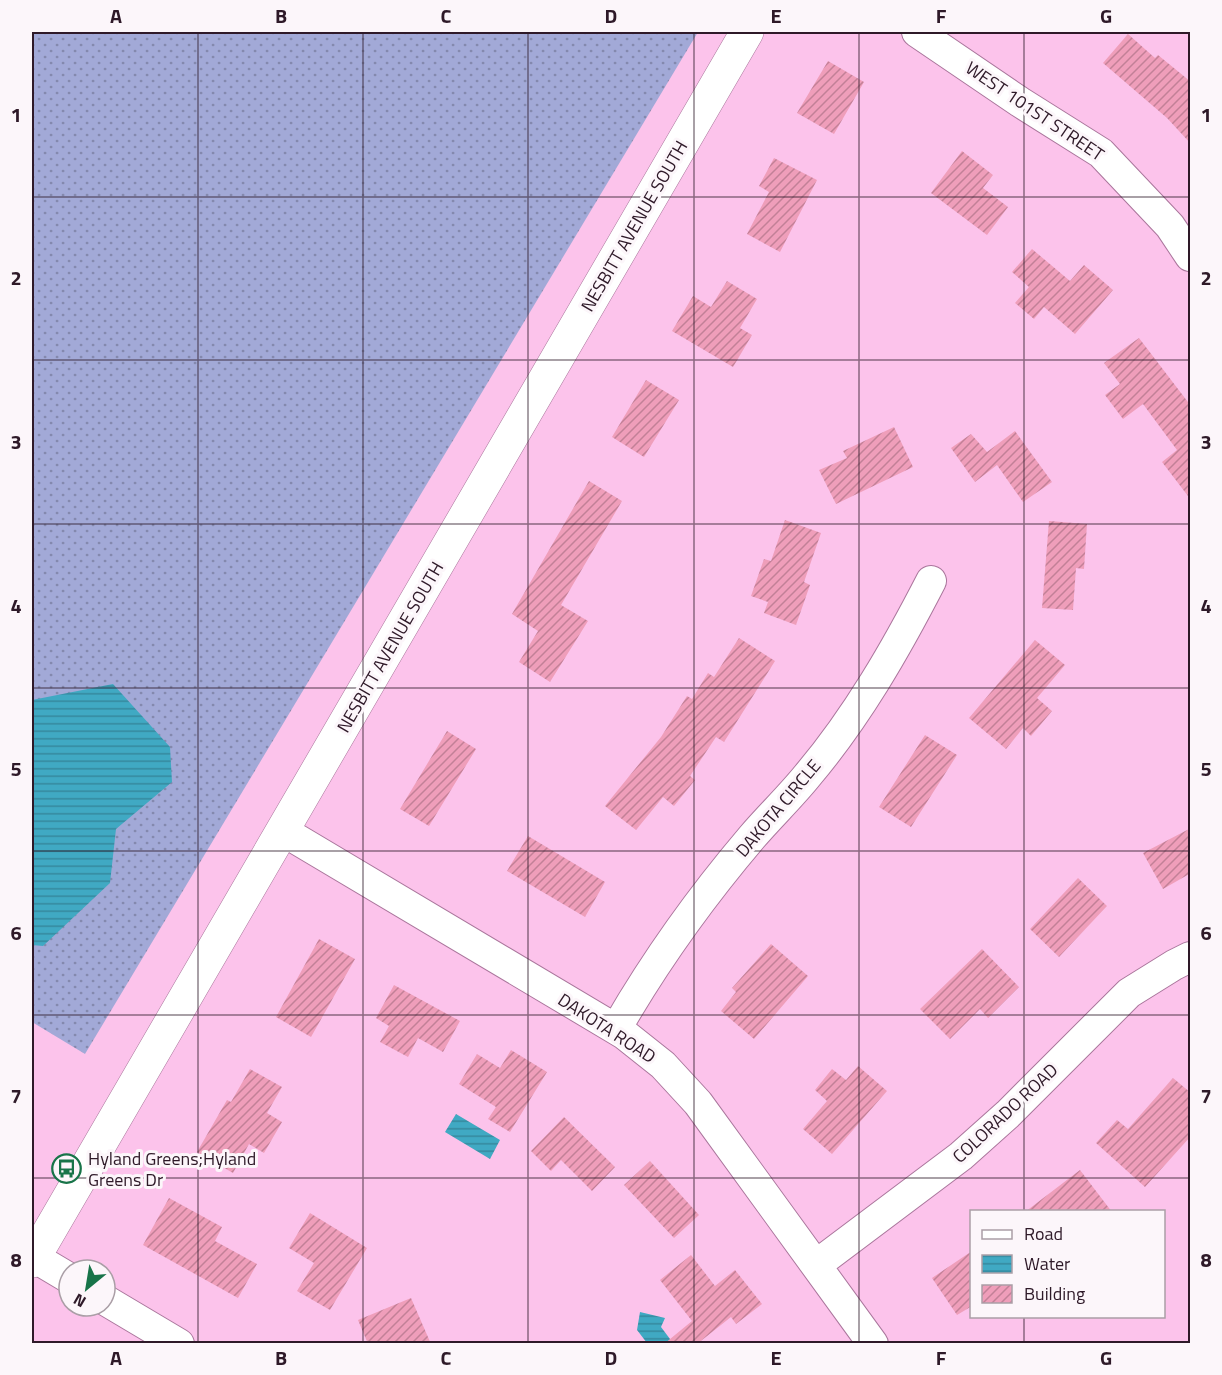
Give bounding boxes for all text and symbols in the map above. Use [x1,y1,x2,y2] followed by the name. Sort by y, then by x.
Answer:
[110,0,122,31] text: A
[275,0,287,31] text: B
[441,0,452,31] text: C
[605,0,617,31] text: D
[770,0,782,31] text: E
[936,0,947,31] text: F
[1100,0,1112,31] text: G
[960,54,1110,168] street label: WEST 101ST STREET
[10,99,22,130] text: 1
[1200,99,1212,130] text: 1
[574,135,694,317] street label: NESBITT AVENUE SOUTH
[10,262,22,293] text: 2
[1200,262,1212,293] text: 2
[10,426,22,457] text: 3
[1200,426,1212,457] text: 3
[330,556,450,738] street label: NESBITT AVENUE SOUTH
[10,590,22,621] text: 4
[1200,590,1212,621] text: 4
[10,753,22,784] text: 5
[729,753,827,863] street label: DAKOTA CIRCLE
[1200,753,1212,784] text: 5
[10,917,22,948] text: 6
[1200,917,1212,948] text: 6
[553,986,661,1070] street label: DAKOTA ROAD
[946,1057,1064,1169] street label: COLORADO ROAD
[10,1080,22,1111] text: 7
[1200,1080,1212,1111] text: 7
[88,1145,256,1193] place label: Hyland Greens;Hyland Greens Dr
[51,1152,83,1184] bus stop icon: Hyland Greens;Hyland Greens Dr
[970,1210,1165,1318] legend
[1024,1220,1063,1247] text: Road
[10,1244,22,1275] text: 8
[1200,1244,1212,1275] text: 8
[1024,1250,1070,1277] text: Water
[57,1258,117,1318] north arrow
[1024,1280,1085,1307] text: Building
[69,1288,90,1314] text: N
[110,1342,122,1373] text: A
[275,1342,287,1373] text: B
[441,1342,452,1373] text: C
[605,1342,617,1373] text: D
[770,1342,782,1373] text: E
[936,1342,947,1373] text: F
[1100,1342,1112,1373] text: G

